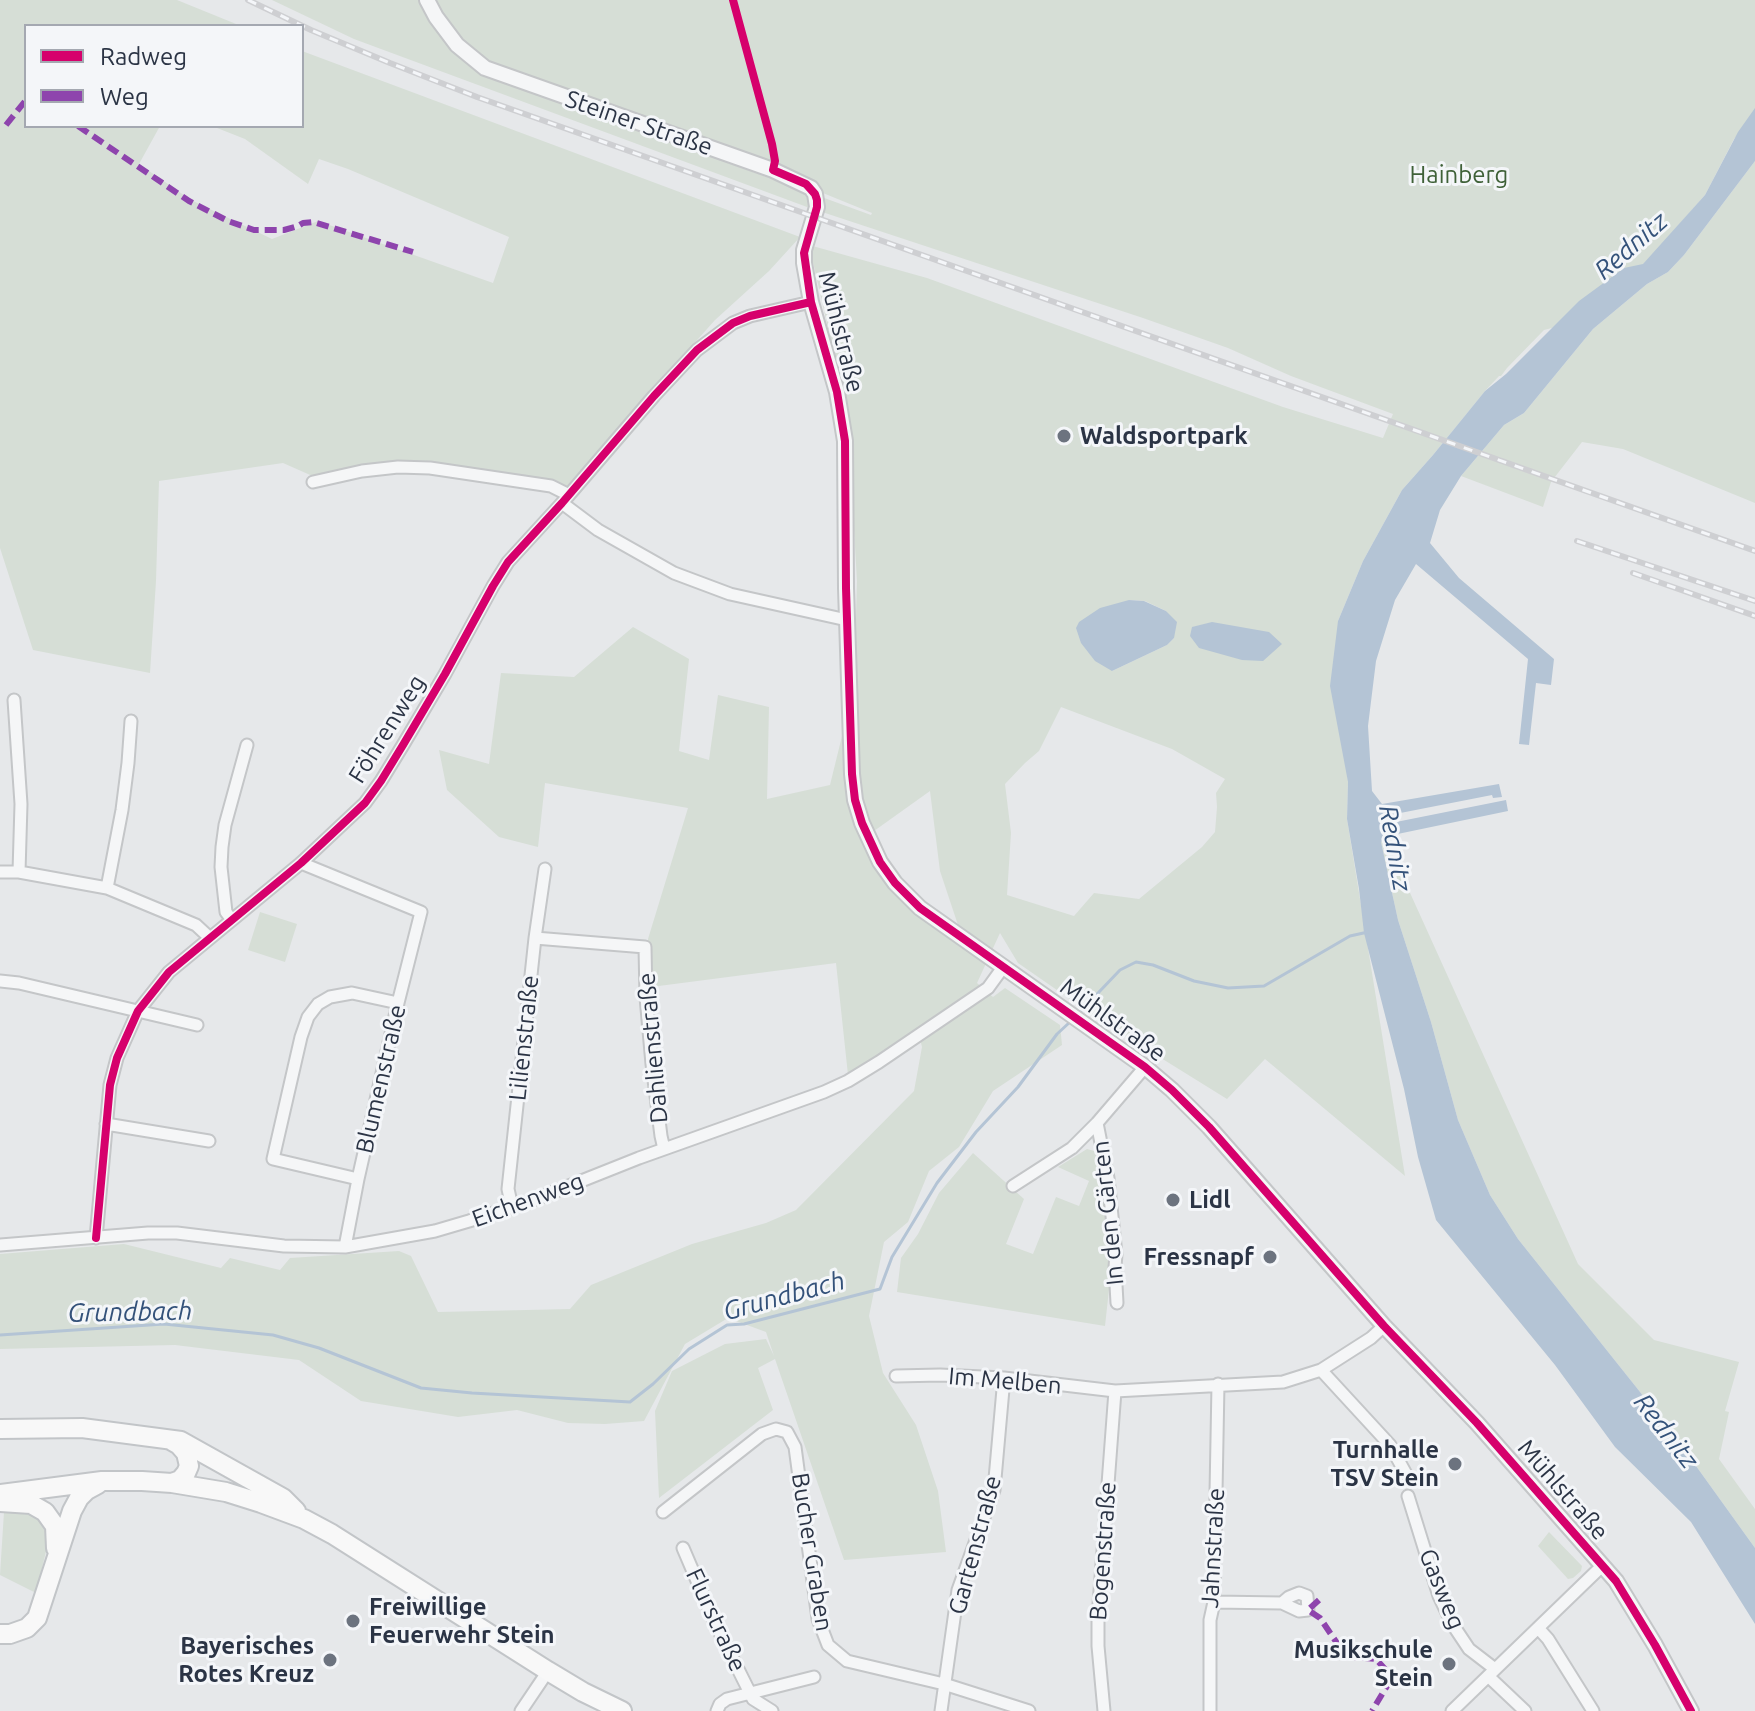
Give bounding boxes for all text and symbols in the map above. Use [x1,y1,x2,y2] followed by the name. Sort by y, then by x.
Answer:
[24,24,304,128] legend
[100,43,187,70] text: Radweg
[100,83,149,110] text: Weg
[562,84,716,162] street label: Steiner Straße
[1410,161,1508,189] park label: Hainberg
[1588,206,1674,286] water label: Rednitz
[812,269,870,395] street label: Mühlstraße
[1080,422,1248,450] place label: Waldsportpark
[1055,427,1073,445] marker: Waldsportpark
[342,670,432,788] street label: Föhrenweg
[1372,803,1418,893] water label: Rednitz
[632,972,674,1124] street label: Dahlienstraße
[1055,972,1171,1068] street label: Mühlstraße
[503,974,545,1102] street label: Lilienstraße
[350,1002,412,1156] street label: Blumenstraße
[1086,1139,1130,1287] street label: In den Gärten
[468,1167,588,1233] street label: Eichenweg
[1189,1186,1231,1214] place label: Lidl
[1164,1191,1182,1209] marker: Lidl
[1143,1243,1254,1271] place label: Fressnapf
[1261,1248,1279,1266] marker: Fressnapf
[720,1265,848,1327] water label: Grundbach
[67,1295,193,1329] water label: Grundbach
[947,1362,1063,1400] street label: Im Melben
[1627,1387,1705,1475] water label: Rednitz
[1512,1434,1614,1546] street label: Mühlstraße
[1331,1436,1439,1492] place label: Turnhalle TSV Stein
[1446,1455,1464,1473] marker: Turnhalle TSV Stein
[785,1471,839,1633] street label: Bucher Graben
[943,1472,1007,1618] street label: Gartenstraße
[1084,1481,1122,1621] street label: Bogenstraße
[1195,1487,1231,1609] street label: Jahnstraße
[1413,1545,1471,1633] street label: Gasweg
[680,1564,752,1676] street label: Flurstraße
[369,1593,555,1649] place label: Freiwillige Feuerwehr Stein
[344,1612,362,1630] marker: Freiwillige Feuerwehr Stein
[178,1632,314,1688] place label: Bayerisches Rotes Kreuz
[1294,1636,1433,1692] place label: Musikschule Stein
[321,1651,339,1669] marker: Bayerisches Rotes Kreuz
[1440,1655,1458,1673] marker: Musikschule Stein

